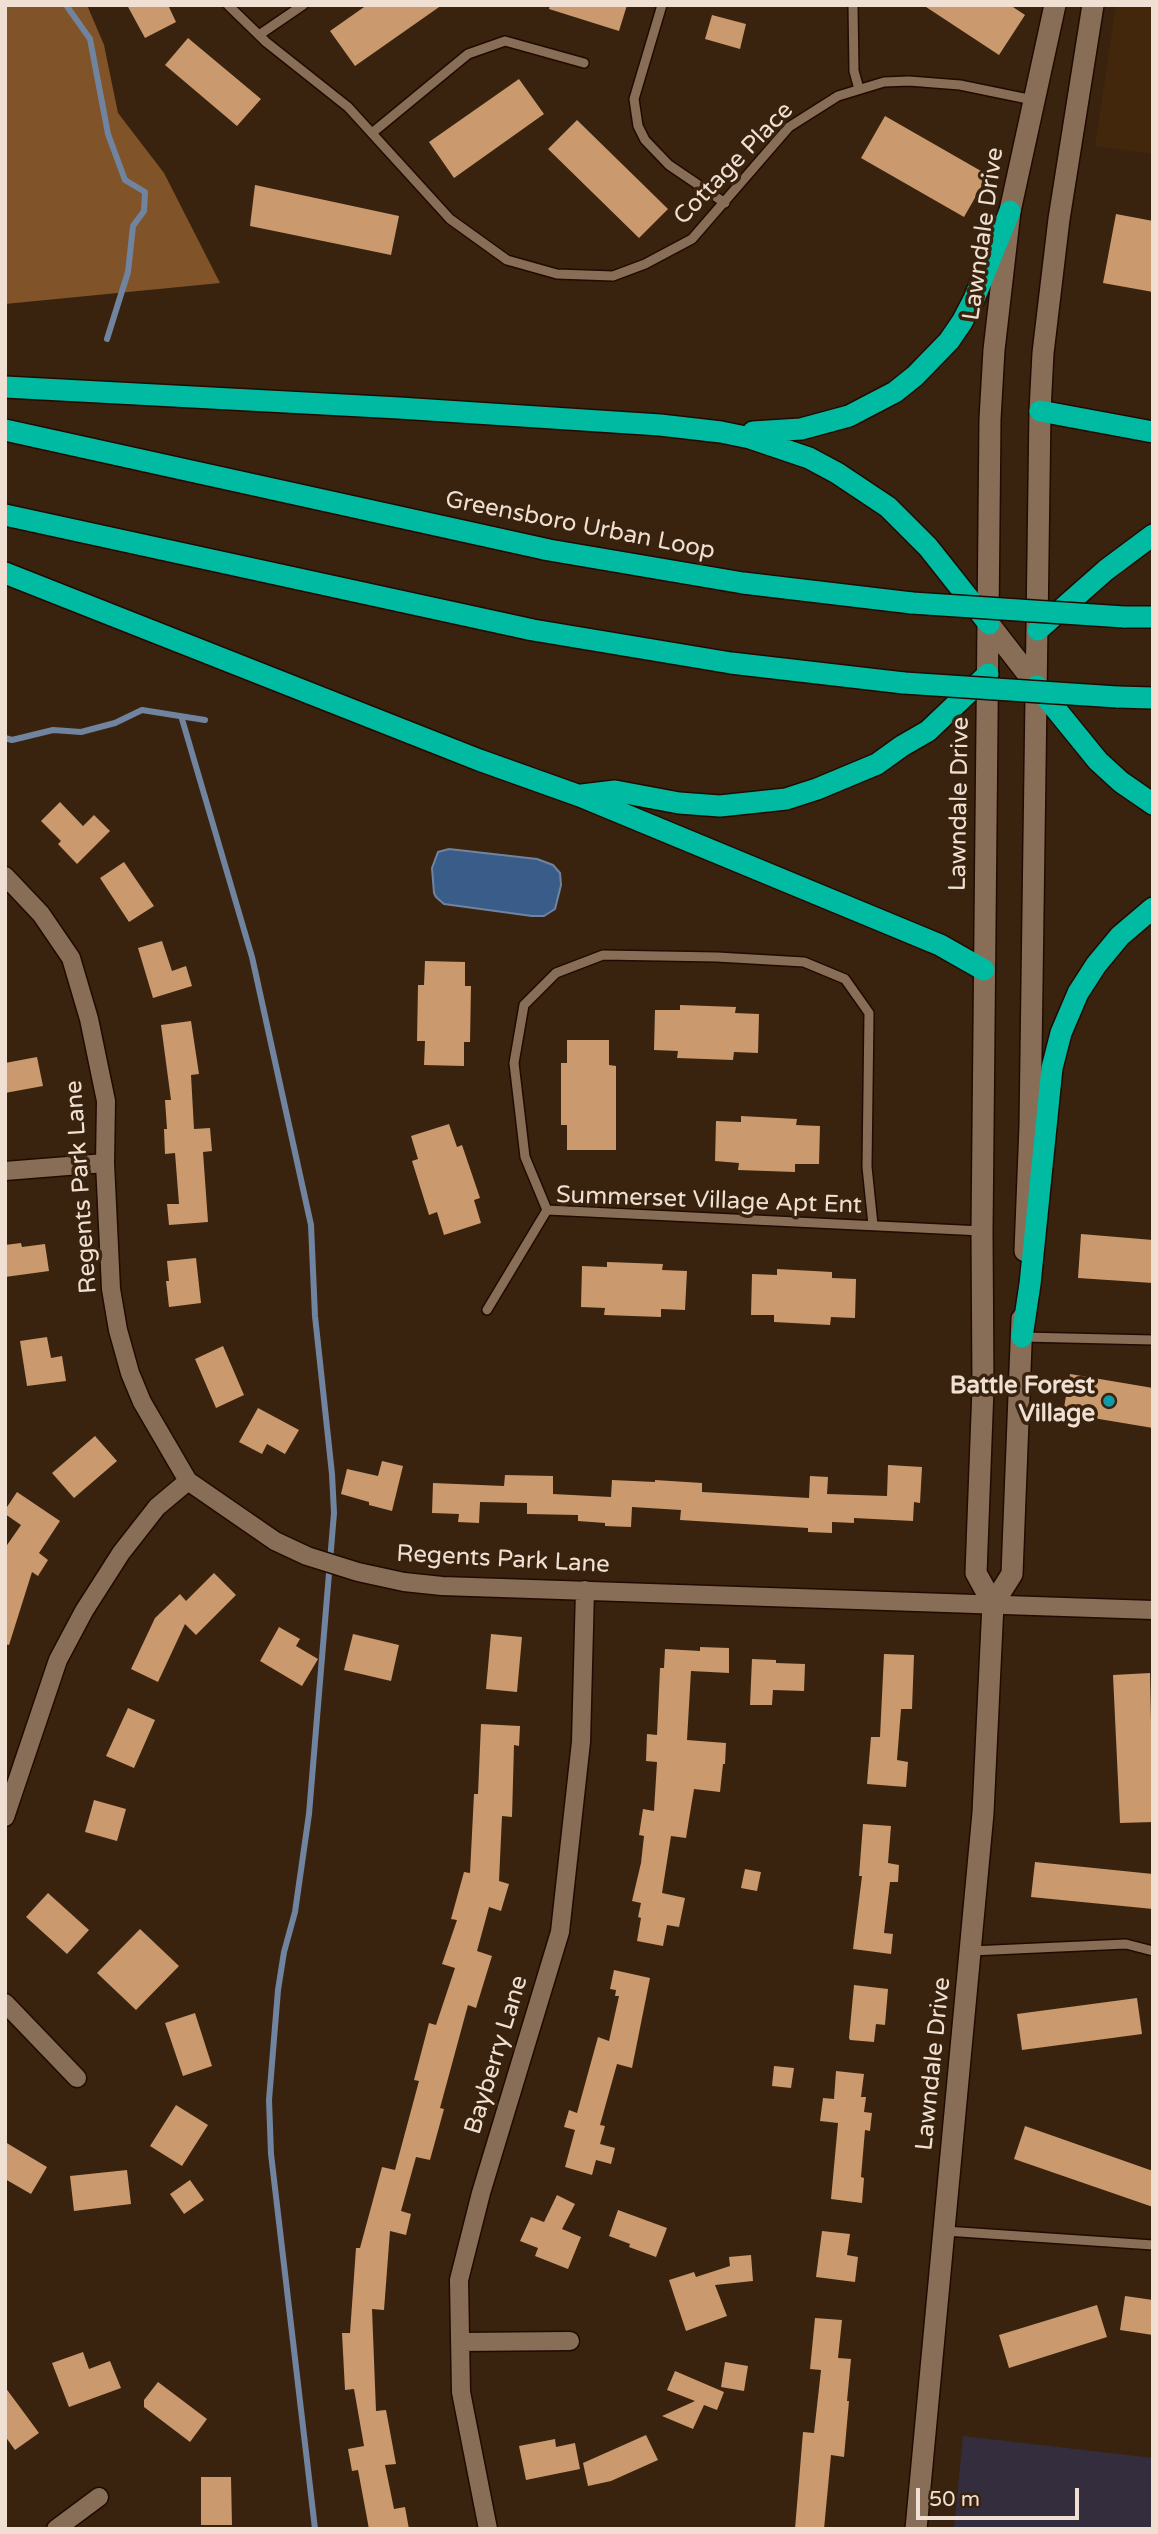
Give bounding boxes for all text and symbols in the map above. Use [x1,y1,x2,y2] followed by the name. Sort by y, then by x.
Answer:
[668,97,800,231] street label: Cottage Place
[958,146,1010,322] street label: Lawndale Drive
[443,486,717,566] street label: Greensboro Urban Loop
[944,717,976,891] street label: Lawndale Drive
[60,1079,104,1295] street label: Regents Park Lane
[555,1181,863,1221] street label: Summerset Village Apt Ent
[950,1373,1095,1429] place label: Battle Forest Village
[1101,1393,1117,1409] marker: Battle Forest Village
[396,1540,610,1580] street label: Regents Park Lane
[459,1972,535,2138] street label: Bayberry Lane
[911,1976,957,2152] street label: Lawndale Drive
[920,2474,1083,2518] scale bar
[929,2487,980,2512] text: 50 m

